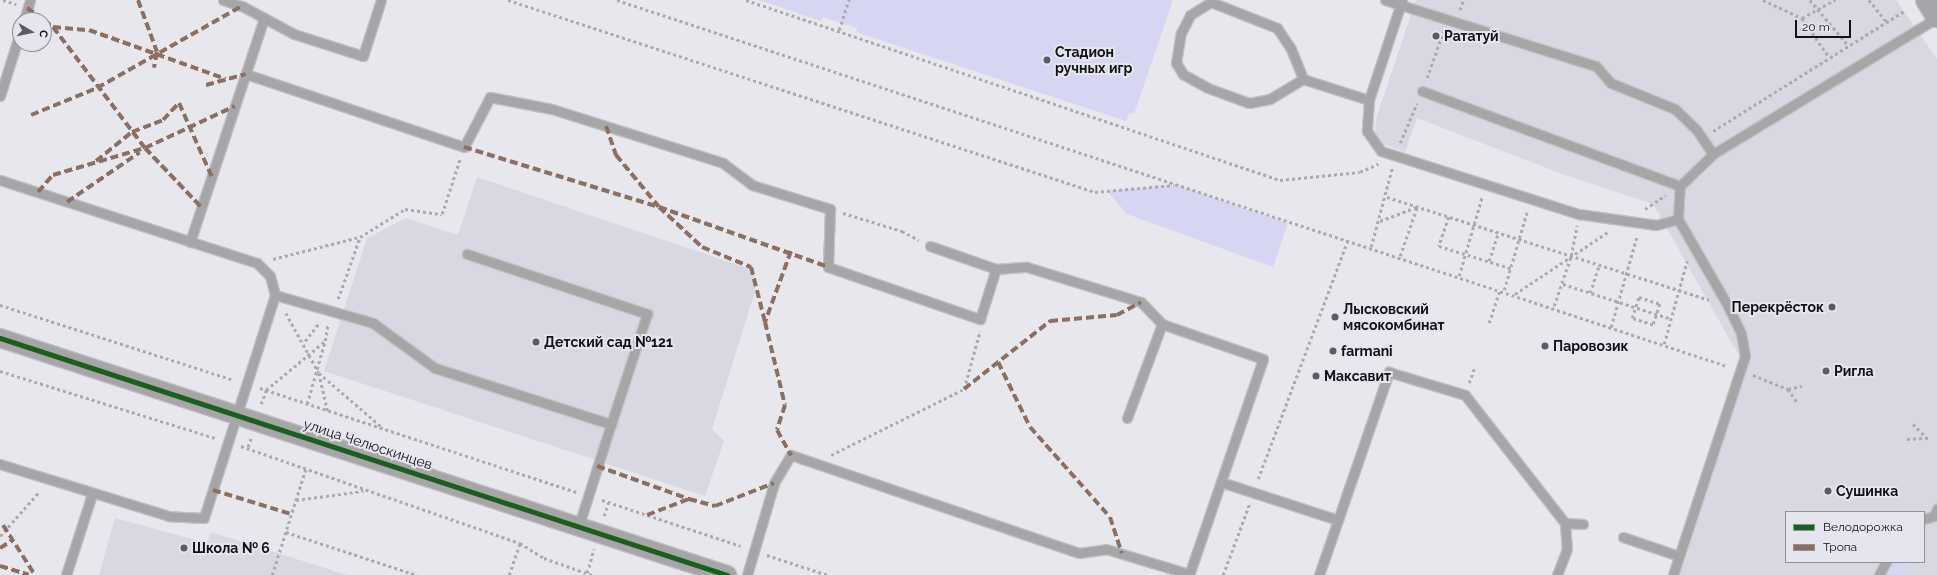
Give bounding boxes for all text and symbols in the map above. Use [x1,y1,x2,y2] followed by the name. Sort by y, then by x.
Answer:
[12,12,52,52] north arrow
[1797,12,1853,38] scale bar
[1802,20,1830,34] text: 20 m
[1444,28,1499,44] place label: Рататуй
[36,29,50,39] text: С
[1431,31,1441,41] marker: Рататуй
[1055,44,1132,76] place label: Стадион ручных игр
[1042,55,1052,65] marker: Стадион ручных игр
[1732,299,1824,315] place label: Перекрёсток
[1343,301,1444,334] place label: Лысковский мясокомбинат
[1827,302,1837,312] marker: Перекрёсток
[1330,312,1340,322] marker: Лысковский мясокомбинат
[544,334,673,350] place label: Детский сад №121
[531,337,541,347] marker: Детский сад №121
[1553,338,1628,354] place label: Паровозик
[1540,341,1550,351] marker: Паровозик
[1341,343,1393,359] place label: farmani
[1328,346,1338,356] marker: farmani
[1834,363,1874,379] place label: Ригла
[1821,366,1831,376] marker: Ригла
[1324,368,1391,384] place label: Максавит
[1311,371,1321,381] marker: Максавит
[301,415,435,473] street label: улица Челюскинцев
[1836,483,1898,499] place label: Сушинка
[1823,486,1833,496] marker: Сушинка
[1785,511,1925,563] legend
[1823,520,1903,534] text: Велодорожка
[192,540,270,556] place label: Школа № 6
[1823,540,1857,554] text: Тропа
[179,543,189,553] marker: Школа № 6

